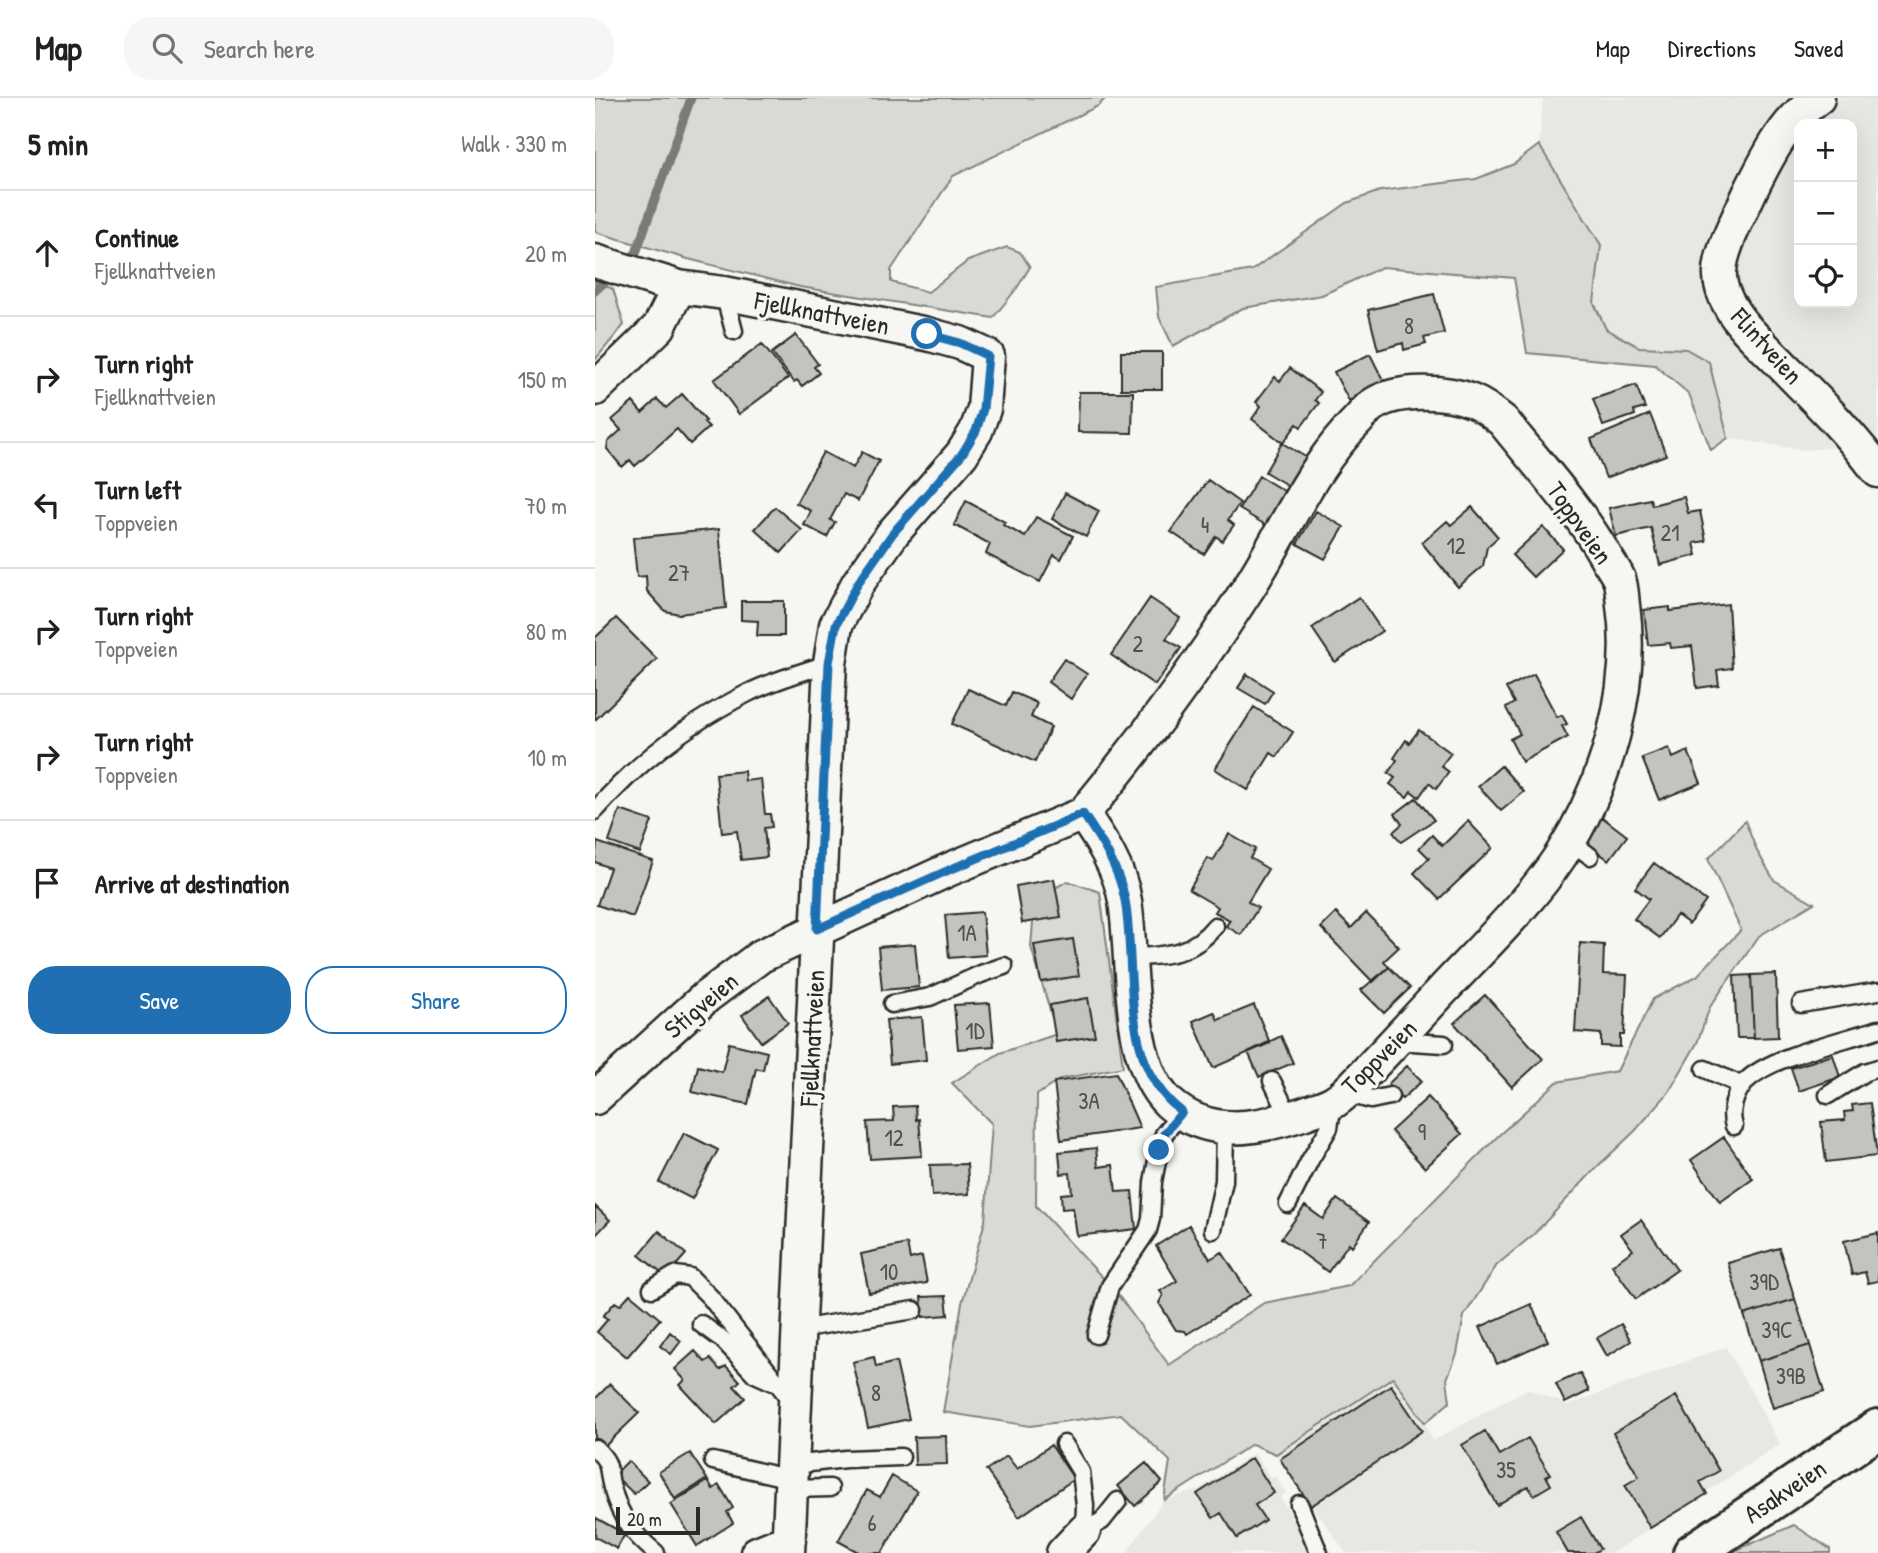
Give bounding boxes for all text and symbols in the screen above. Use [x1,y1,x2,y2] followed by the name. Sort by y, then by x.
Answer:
[124,17,614,80] search box
[35,26,82,70] text: Map
[148,29,186,67] icon: search
[204,31,315,66] text: Search here
[1596,32,1630,64] text: Map
[1668,32,1756,64] text: Directions
[1794,32,1843,64] text: Saved
[1794,119,1857,308] map controls
[1794,119,1857,182] button: +
[28,124,88,164] text: 5 min
[461,128,567,159] text: Walk · 330 m
[1794,182,1857,245] button: −
[95,220,179,255] text: Continue
[28,234,66,272] icon: ahead
[525,238,567,269] text: 20 m
[1794,245,1857,308] button: locate
[95,255,216,286] text: Fjellknattveien
[751,282,893,343] street label: Fjellknattveien
[1723,299,1811,392] street label: Flintveien
[1404,310,1414,341] house number: 8
[911,318,942,349] route start
[95,346,193,381] text: Turn right
[28,360,66,398] icon: right
[518,364,567,395] text: 150 m
[95,381,216,412] text: Fjellknattveien
[95,472,181,507] text: Turn left
[1539,474,1622,571] street label: Toppveien
[28,486,66,524] icon: left
[524,490,567,521] text: 70 m
[95,507,178,538] text: Toppveien
[1201,509,1209,540] house number: 4
[1660,517,1680,548] house number: 21
[1446,530,1466,561] house number: 12
[668,557,690,588] house number: 27
[95,598,193,633] text: Turn right
[28,612,66,650] icon: right
[526,616,567,647] text: 80 m
[1133,628,1144,659] house number: 2
[95,633,178,664] text: Toppveien
[95,724,193,759] text: Turn right
[28,738,66,776] icon: right
[527,742,567,773] text: 10 m
[95,759,178,790] text: Toppveien
[28,864,66,902] icon: arrive
[95,866,290,901] text: Arrive at destination
[957,917,977,948] house number: 1A
[656,963,745,1046] street label: Stigveien
[28,966,291,1034] button: Save
[305,966,567,1034] button: Share
[790,969,833,1108] street label: Fjellknattveien
[1333,1011,1424,1102] street label: Toppveien
[965,1015,985,1046] house number: 1D
[1078,1085,1100,1116] house number: 3A
[1418,1116,1426,1147] house number: 9
[884,1122,904,1153] house number: 12
[1143,1134,1174,1165] route end
[1316,1225,1328,1256] house number: 7
[880,1256,898,1287] house number: 10
[1749,1266,1779,1297] house number: 39D
[1761,1314,1793,1345] house number: 39C
[1776,1360,1806,1391] house number: 39B
[871,1377,881,1408] house number: 8
[1737,1450,1833,1531] street label: Asakveien
[1496,1454,1516,1485] house number: 35
[616,1504,700,1536] scale bar
[627,1506,662,1532] text: 20 m
[867,1507,877,1538] house number: 6

